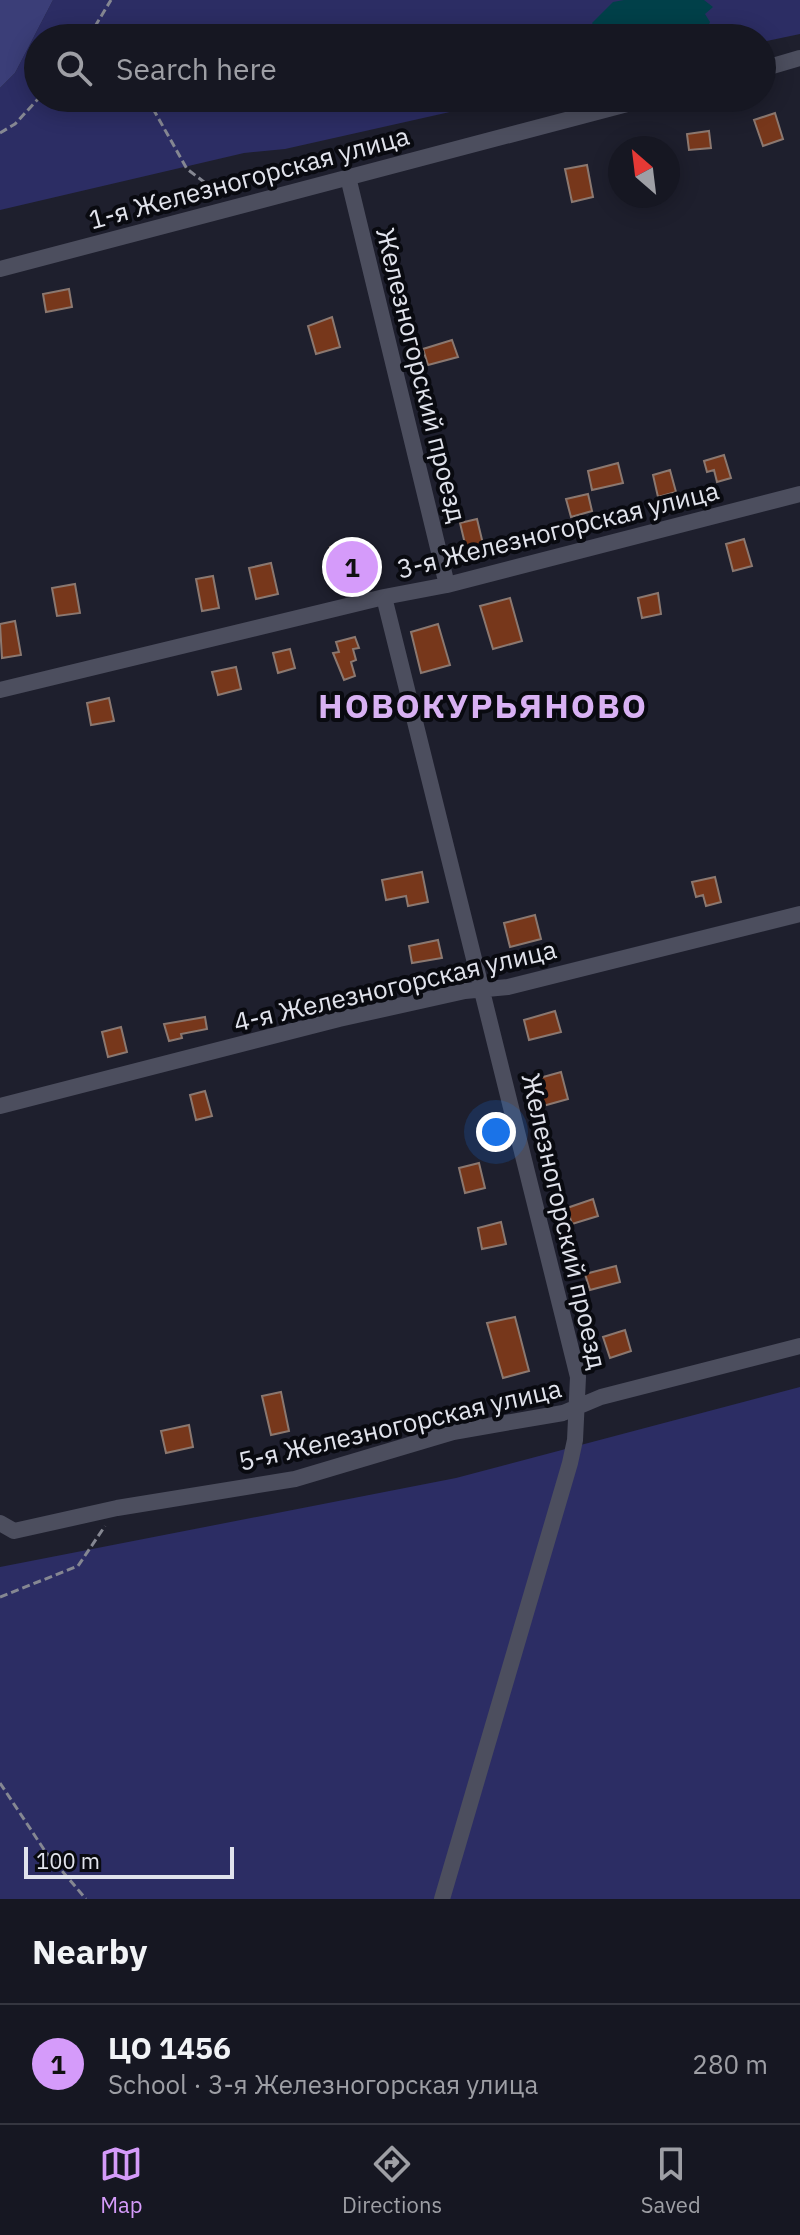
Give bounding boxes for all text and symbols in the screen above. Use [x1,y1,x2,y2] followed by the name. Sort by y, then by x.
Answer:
[24,24,776,112] search box
[52,46,96,90] icon: search
[116,49,277,88] text: Search here
[85,118,413,236] street label: 1-я Железногорская улица
[608,136,680,208] north arrow
[369,224,475,526] street label: Железногорский проезд
[393,473,722,585] street label: 3-я Железногорская улица
[326,537,378,597] pin: 1
[318,683,648,727] district label: НОВОКУРЬЯНОВО
[230,931,560,1039] street label: 4-я Железногорская улица
[514,1069,616,1372] street label: Железногорский проезд
[476,1112,516,1152] your location
[235,1370,565,1478] street label: 5-я Железногорская улица
[24,1843,234,1879] scale bar
[36,1846,100,1875] text: 100 m
[32,1929,147,1973] text: Nearby
[108,2028,231,2067] text: ЦО 1456
[50,2047,66,2081] text: 1
[692,2047,768,2081] text: 280 m
[108,2067,538,2101] text: School · 3-я Железногорская улица
[99,2142,143,2219] tab: Map
[342,2142,442,2219] tab: Directions
[641,2142,701,2219] tab: Saved

